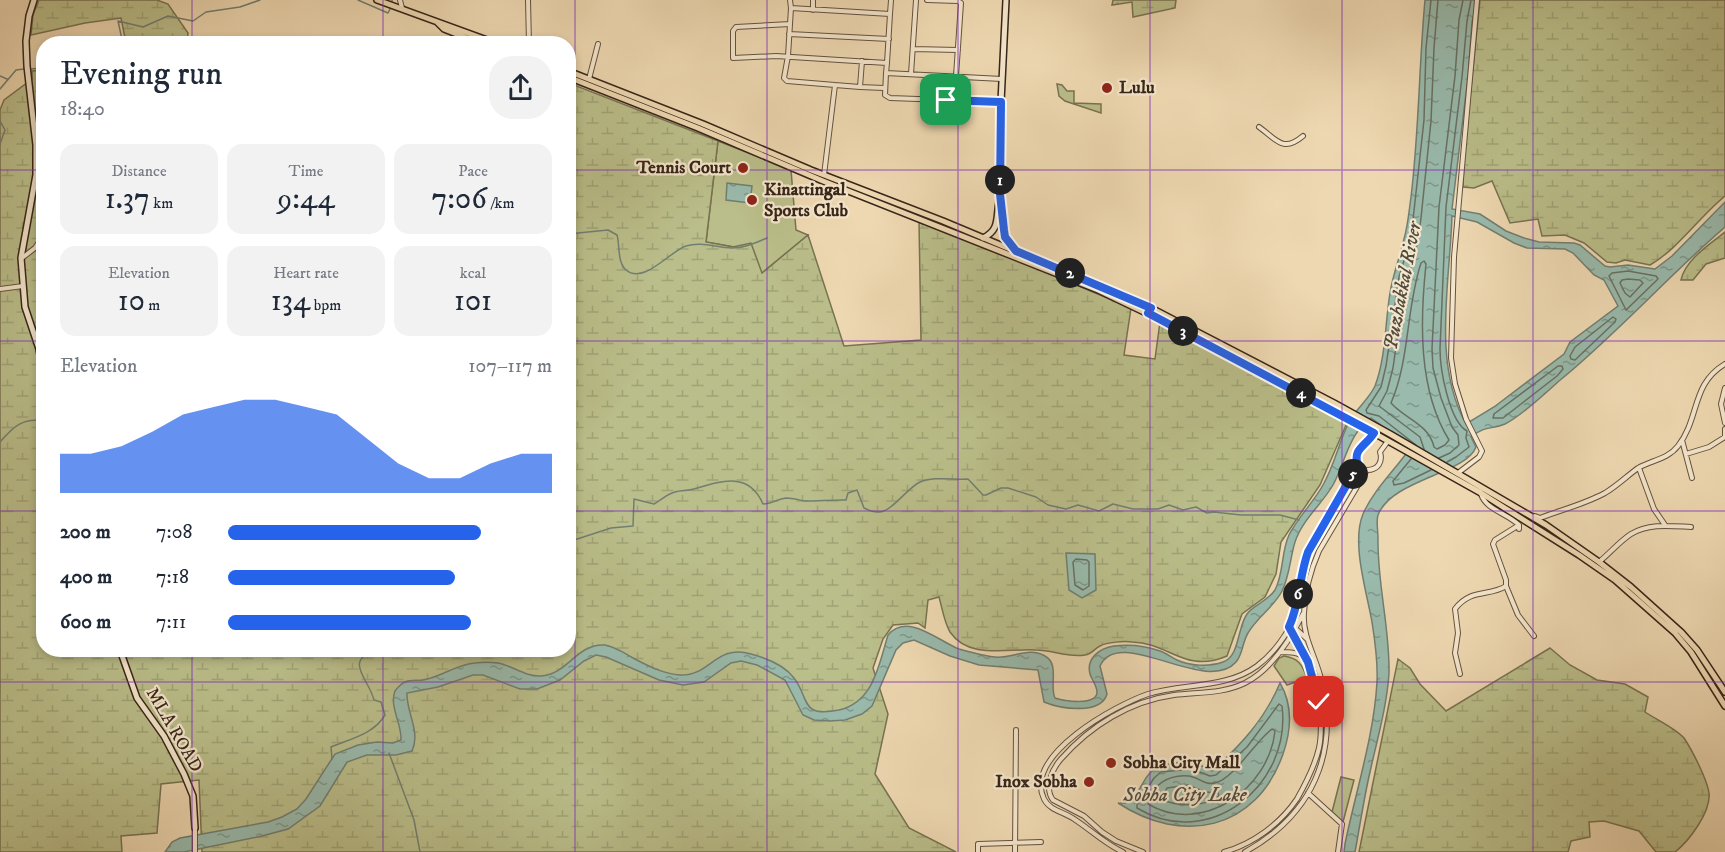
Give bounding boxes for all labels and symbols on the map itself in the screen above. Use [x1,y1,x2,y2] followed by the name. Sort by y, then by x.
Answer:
[920,74,971,125] pin
[1119,77,1155,99] place label: Lulu
[1100,81,1114,95] marker: Lulu
[636,157,731,179] place label: Tennis Court
[736,161,750,175] marker: Tennis Court
[985,165,1015,195] pin: 1
[764,179,849,222] place label: Kinattingal Sports Club
[745,193,759,207] marker: Kinattingal Sports Club
[1378,218,1428,352] water label: Puzhakkal River
[1055,258,1085,288] pin: 2
[1168,316,1198,346] pin: 3
[1286,378,1316,408] pin: 4
[1338,459,1368,489] pin: 5
[1283,579,1313,609] pin: 6
[1293,676,1344,727] pin
[141,684,207,776] street label: MLA ROAD
[1123,752,1241,774] place label: Sobha City Mall
[1104,756,1118,770] marker: Sobha City Mall
[995,771,1077,793] place label: Inox Sobha
[1082,775,1096,789] marker: Inox Sobha
[1122,783,1248,808] water label: Sobha City Lake

